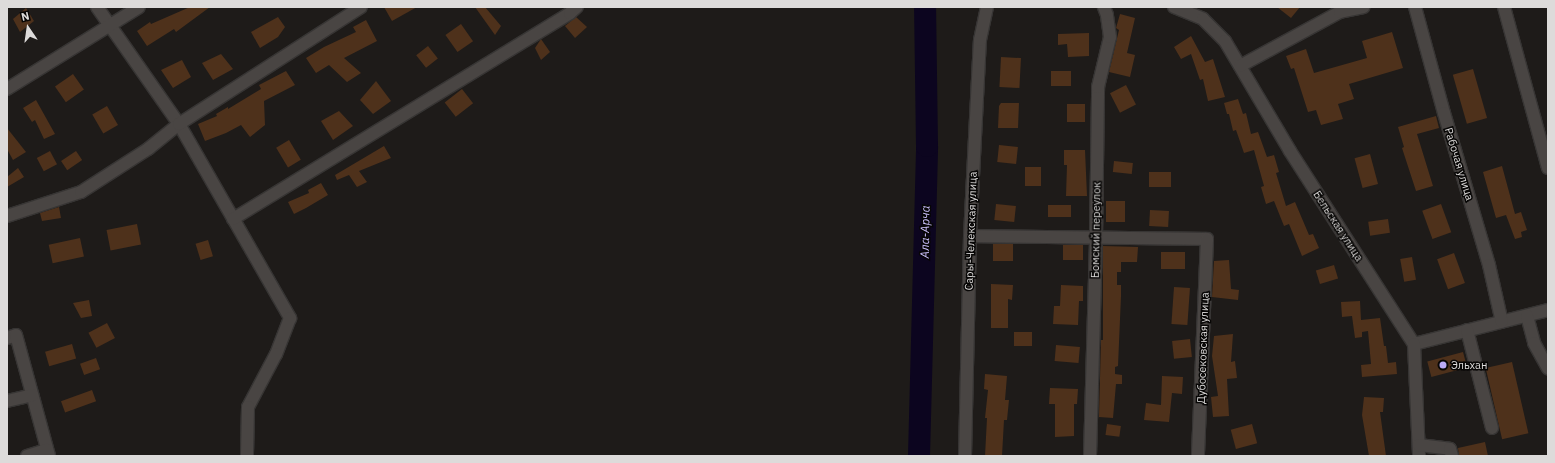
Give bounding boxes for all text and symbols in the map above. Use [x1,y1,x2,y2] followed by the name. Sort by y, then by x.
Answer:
[8,8,48,48] north arrow
[20,9,31,24] text: N
[1442,126,1476,202] street label: Рабочая улица
[962,171,980,291] street label: Сары-Челекская улица
[1089,182,1103,278] street label: Бомский переулок
[1310,188,1366,264] street label: Бельская улица
[917,205,933,259] water label: Ала-Арча
[1194,292,1212,404] street label: Дубосековская улица
[1451,358,1487,372] place label: Эльхан
[1438,360,1448,370] marker: Эльхан

